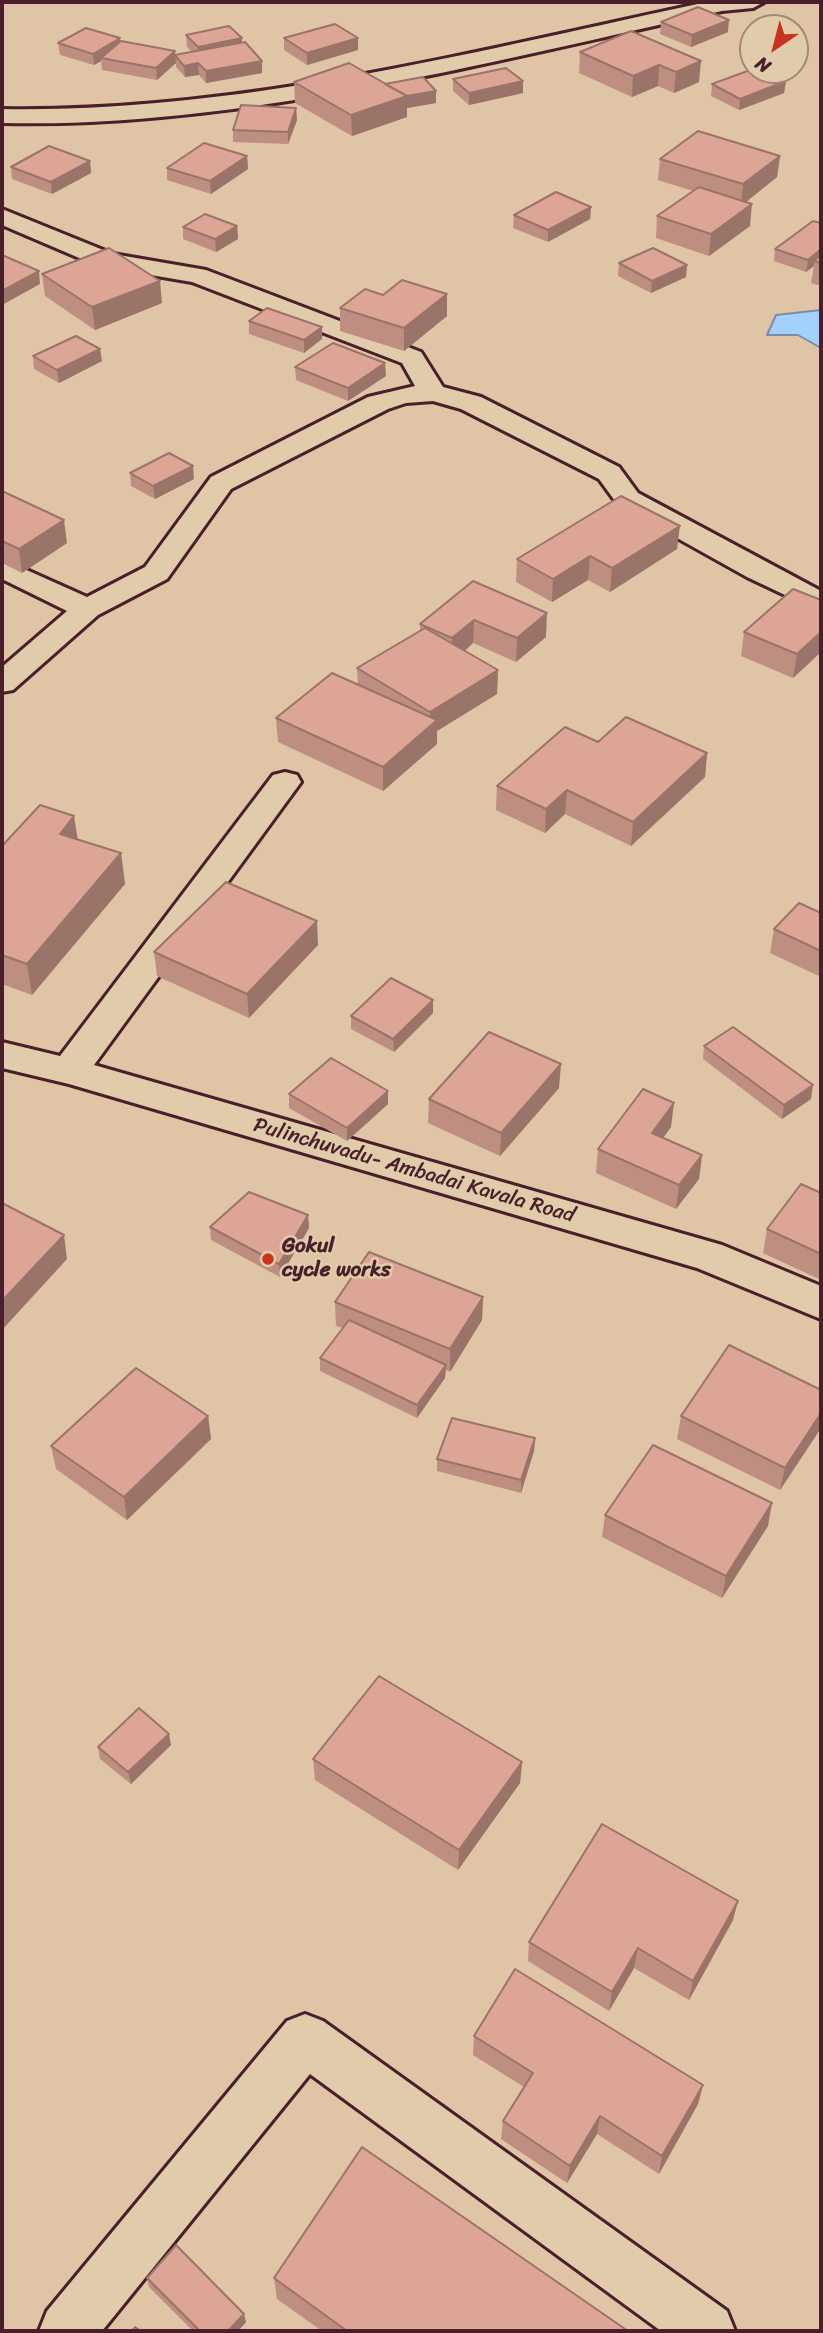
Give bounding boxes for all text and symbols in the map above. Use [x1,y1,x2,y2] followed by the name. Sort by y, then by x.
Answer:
[739,14,809,84] north arrow
[748,48,778,82] text: N
[251,1113,577,1229] street label: Pulinchuvadu- Ambadai Kavala Road
[282,1234,391,1284] place label: Gokul cycle works
[260,1251,276,1267] marker: Gokul cycle works

